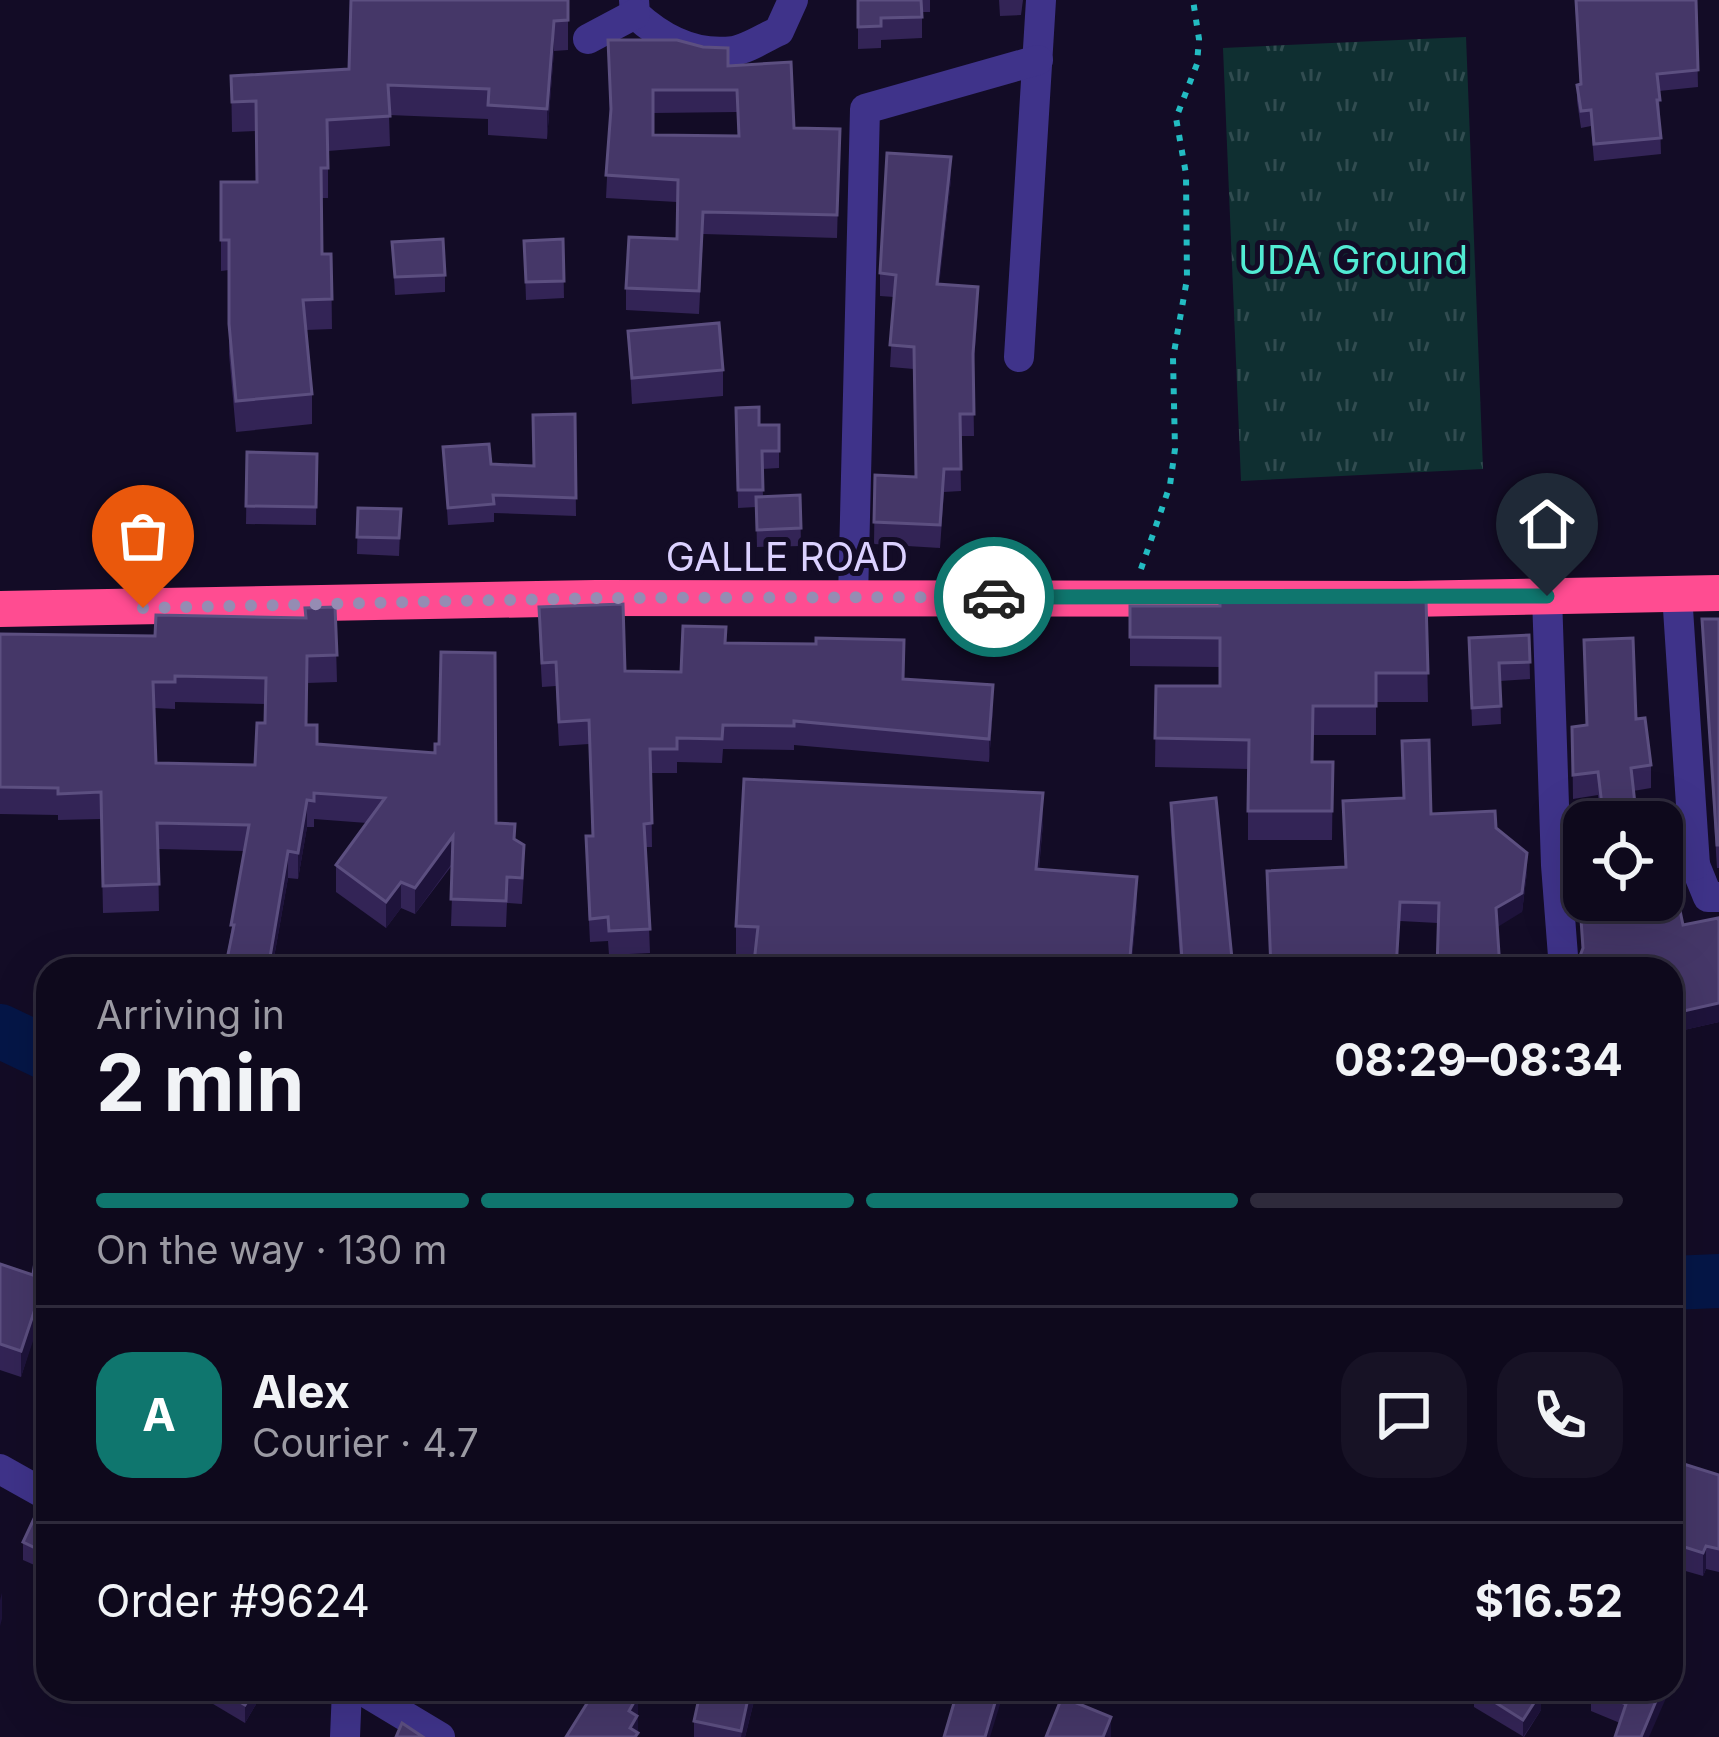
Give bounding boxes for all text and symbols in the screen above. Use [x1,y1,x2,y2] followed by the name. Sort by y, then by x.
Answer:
[1238,236,1468,283] park label: UDA Ground
[1496,473,1598,596] pin
[92,485,194,608] pin
[1514,491,1580,557] icon: home
[110,503,176,569] icon: bag
[666,533,908,580] street label: GALLE ROAD
[934,537,1054,657] courier
[961,564,1027,630] icon: car
[1563,801,1683,921] map controls
[1563,801,1683,921] button: locate
[96,991,285,1038] text: Arriving in
[1334,1032,1623,1087] text: 08:29–08:34
[96,1035,304,1130] text: 2 min
[96,1226,447,1273] text: On the way · 130 m
[1341,1352,1467,1478] button: chat
[1497,1352,1623,1478] button: phone
[252,1364,350,1419] text: Alex
[142,1387,176,1442] text: A
[252,1419,479,1466] text: Courier · 4.7
[96,1573,370,1628] text: Order #9624
[1474,1573,1623,1628] text: $16.52

